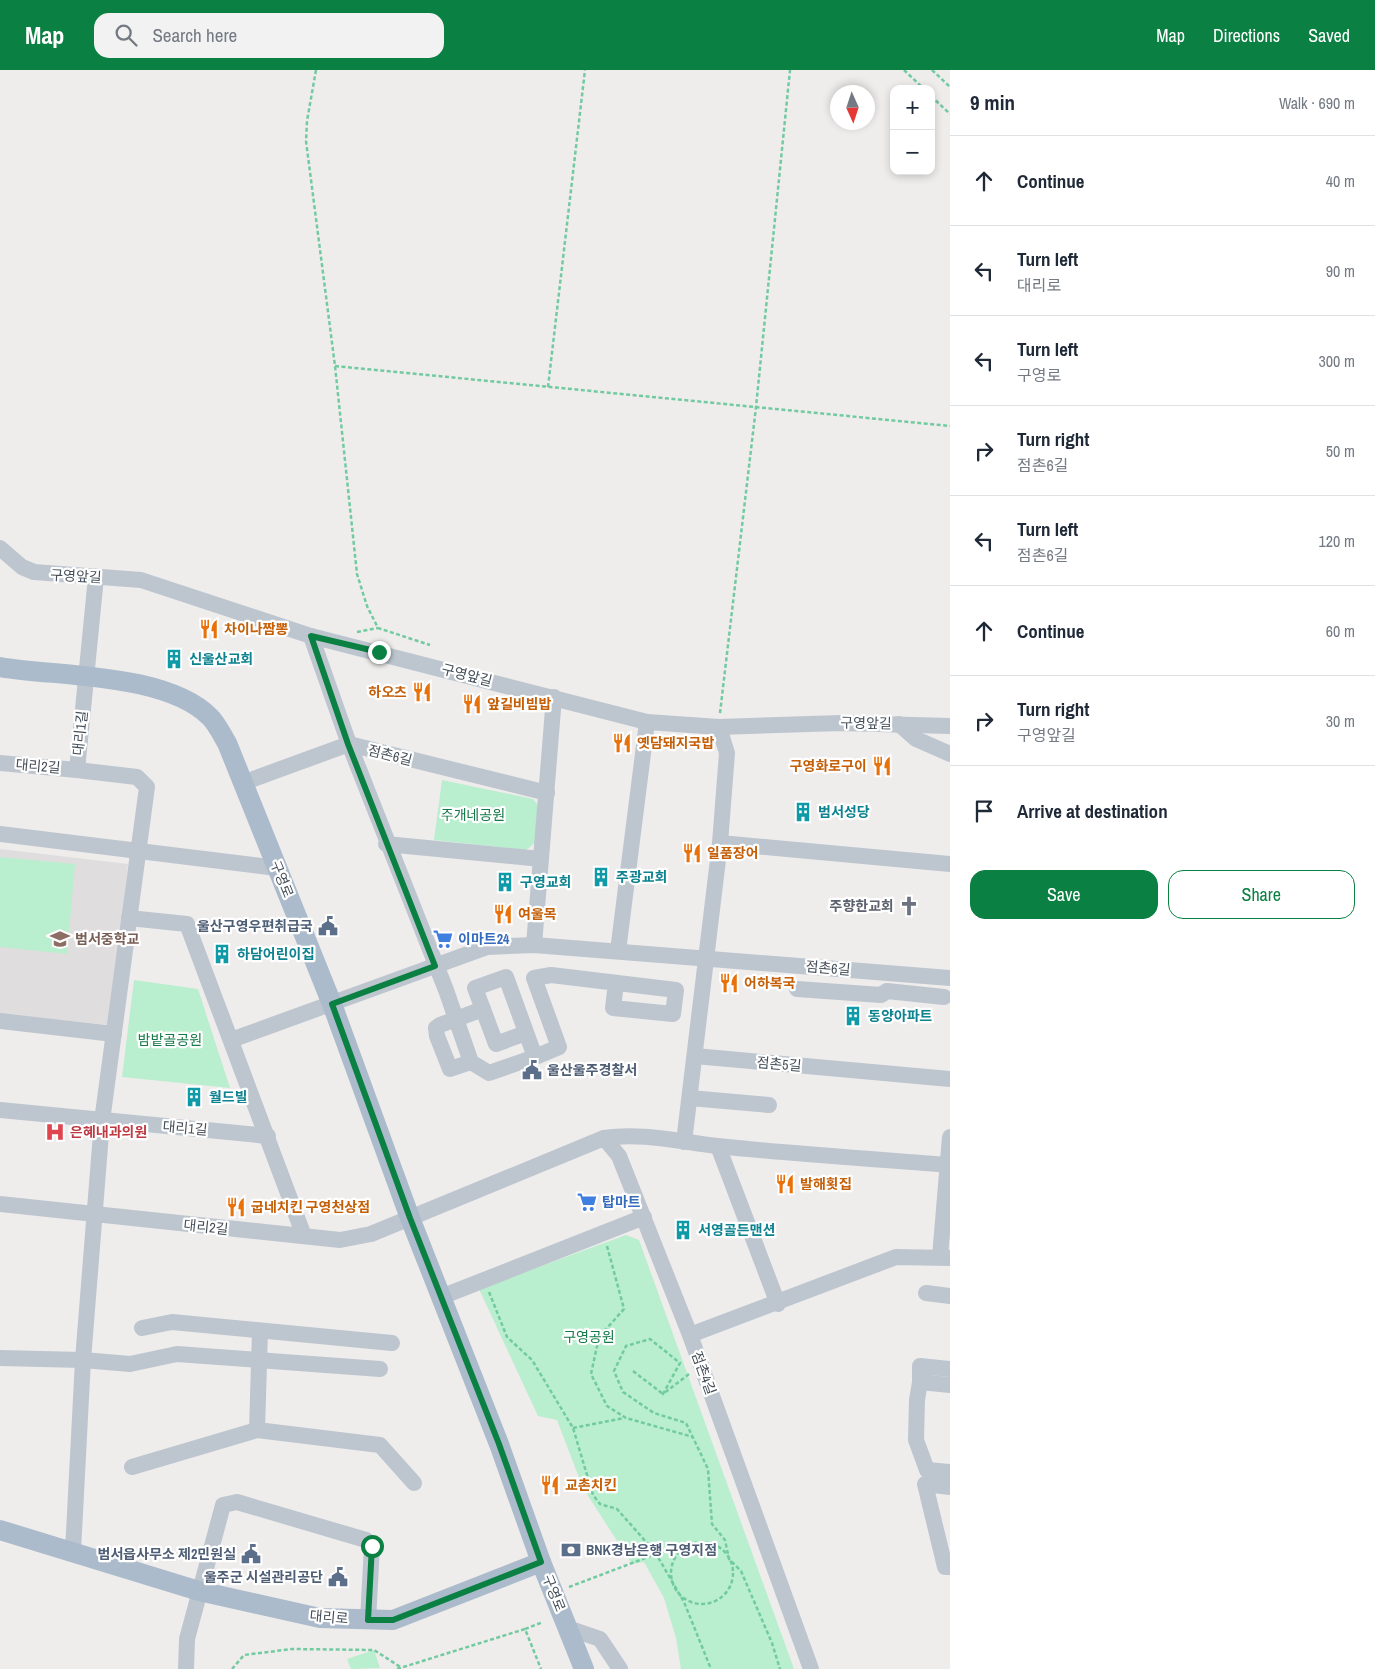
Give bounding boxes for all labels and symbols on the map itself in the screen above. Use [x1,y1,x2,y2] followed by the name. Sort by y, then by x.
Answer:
[830,85,875,130] north arrow
[50,566,102,586] street label: 구영앞길
[198,618,220,640] restaurant icon: 차이나짬뽕
[224,620,289,638] place label: 차이나짬뽕
[368,641,391,664] route end
[163,648,185,670] building icon: 신울산교회
[189,650,253,668] place label: 신울산교회
[440,660,494,690] street label: 구영앞길
[411,681,433,703] restaurant icon: 하오츠
[368,683,407,701] place label: 하오츠
[461,693,483,715] restaurant icon: 앞길비빔밥
[487,695,552,713] place label: 앞길비빔밥
[69,710,91,756] street label: 대리1길
[840,714,892,732] street label: 구영앞길
[611,732,633,754] restaurant icon: 옛담돼지국밥
[637,734,714,752] place label: 옛담돼지국밥
[366,741,414,769] street label: 점촌6길
[15,755,61,777] street label: 대리2길
[871,755,893,777] restaurant icon: 구영화로구이
[790,757,867,775] place label: 구영화로구이
[792,801,814,823] building icon: 범서성당
[818,803,870,821] place label: 범서성당
[441,806,505,824] park label: 주개네공원
[681,842,703,864] restaurant icon: 일품장어
[707,844,759,862] place label: 일품장어
[266,858,298,900] street label: 구영로
[590,866,612,888] building icon: 주광교회
[616,868,668,886] place label: 주광교회
[494,871,516,893] building icon: 구영교회
[520,873,572,891] place label: 구영교회
[898,895,920,917] church icon: 주향한교회
[830,897,894,915] place label: 주향한교회
[492,903,514,925] restaurant icon: 여울목
[518,905,557,923] place label: 여울목
[317,915,339,937] public building icon: 울산구영우편취급국
[197,917,313,935] place label: 울산구영우편취급국
[49,928,71,950] school or university icon: 범서중학교
[432,928,454,950] supermarket icon: 이마트24
[75,930,140,948] place label: 범서중학교
[458,930,510,948] place label: 이마트24
[211,943,233,965] building icon: 하담어린이집
[237,945,314,963] place label: 하담어린이집
[805,957,851,979] street label: 점촌6길
[718,972,740,994] restaurant icon: 어하복국
[744,974,796,992] place label: 어하복국
[842,1005,864,1027] building icon: 동양아파트
[868,1007,933,1025] place label: 동양아파트
[138,1031,202,1049] park label: 밤밭골공원
[756,1053,802,1075] street label: 점촌5길
[521,1059,543,1081] public building icon: 울산울주경찰서
[547,1061,637,1079] place label: 울산울주경찰서
[183,1086,205,1108] building icon: 월드빌
[209,1088,248,1106] place label: 월드빌
[162,1117,208,1139] street label: 대리1길
[44,1121,66,1143] hospital icon: 은혜내과의원
[70,1123,147,1141] place label: 은혜내과의원
[774,1173,796,1195] restaurant icon: 발해횟집
[800,1175,852,1193] place label: 발해횟집
[576,1191,598,1213] supermarket icon: 탑마트
[602,1193,641,1211] place label: 탑마트
[225,1196,247,1218] restaurant icon: 굽네치킨 구영천상점
[251,1198,370,1216] place label: 굽네치킨 구영천상점
[183,1216,229,1238] street label: 대리2길
[672,1219,694,1241] building icon: 서영골든맨션
[698,1221,775,1239] place label: 서영골든맨션
[563,1328,615,1346] park label: 구영공원
[688,1349,720,1397] street label: 점촌4길
[539,1474,561,1496] restaurant icon: 교촌치킨
[565,1476,617,1494] place label: 교촌치킨
[361,1535,384,1558] route start
[560,1539,582,1561] bank icon: BNK경남은행 구영지점
[586,1541,717,1559] place label: BNK경남은행 구영지점
[240,1543,262,1565] public building icon: 범서읍사무소 제2민원실
[98,1545,236,1563] place label: 범서읍사무소 제2민원실
[327,1566,349,1588] public building icon: 울주군 시설관리공단
[204,1568,323,1586] place label: 울주군 시설관리공단
[538,1572,570,1614] street label: 구영로
[309,1606,349,1628] street label: 대리로

